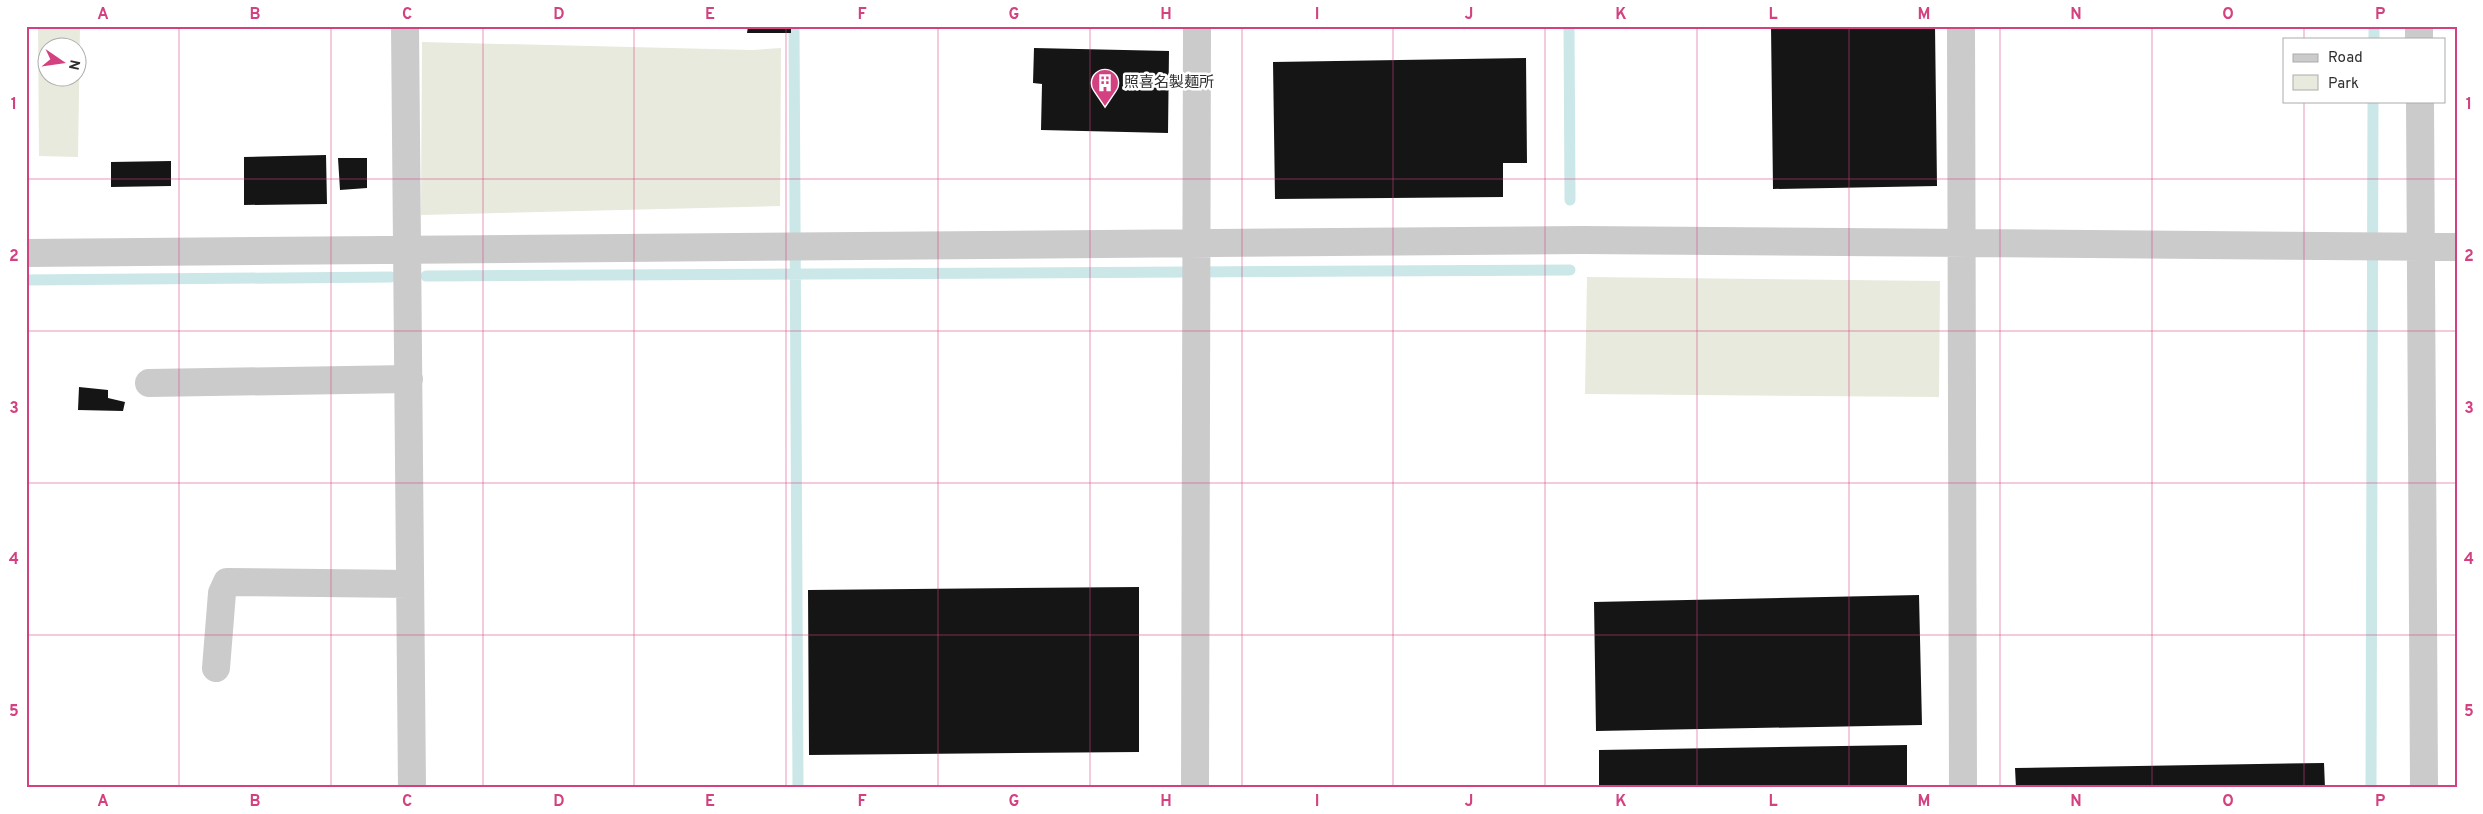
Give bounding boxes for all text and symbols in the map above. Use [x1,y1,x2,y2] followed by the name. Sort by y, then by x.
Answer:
[97,5,109,25] text: A
[249,5,261,25] text: B
[402,5,412,25] text: C
[553,5,565,25] text: D
[705,5,715,25] text: E
[857,5,867,25] text: F
[1009,5,1019,25] text: G
[1160,5,1172,25] text: H
[1315,5,1319,25] text: I
[1465,5,1473,25] text: J
[1615,5,1627,25] text: K
[1768,5,1778,25] text: L
[1918,5,1930,25] text: M
[2070,5,2082,25] text: N
[2222,5,2234,25] text: O
[2375,5,2385,25] text: P
[38,38,88,88] north arrow
[2283,38,2446,102] legend
[2328,49,2363,68] text: Road
[64,58,83,71] text: N
[1090,68,1120,107] building icon: 照喜名製麺所
[1124,74,1214,93] place label: 照喜名製麺所
[2328,75,2359,94] text: Park
[11,95,17,115] text: 1
[2466,95,2472,115] text: 1
[9,247,19,267] text: 2
[2464,247,2474,267] text: 2
[9,399,19,419] text: 3
[2464,399,2474,419] text: 3
[9,550,19,570] text: 4
[2464,550,2474,570] text: 4
[9,702,19,722] text: 5
[2464,702,2474,722] text: 5
[97,792,109,812] text: A
[249,792,261,812] text: B
[402,792,412,812] text: C
[553,792,565,812] text: D
[705,792,715,812] text: E
[857,792,867,812] text: F
[1009,792,1019,812] text: G
[1160,792,1172,812] text: H
[1315,792,1319,812] text: I
[1465,792,1473,812] text: J
[1615,792,1627,812] text: K
[1768,792,1778,812] text: L
[1918,792,1930,812] text: M
[2070,792,2082,812] text: N
[2222,792,2234,812] text: O
[2375,792,2385,812] text: P

